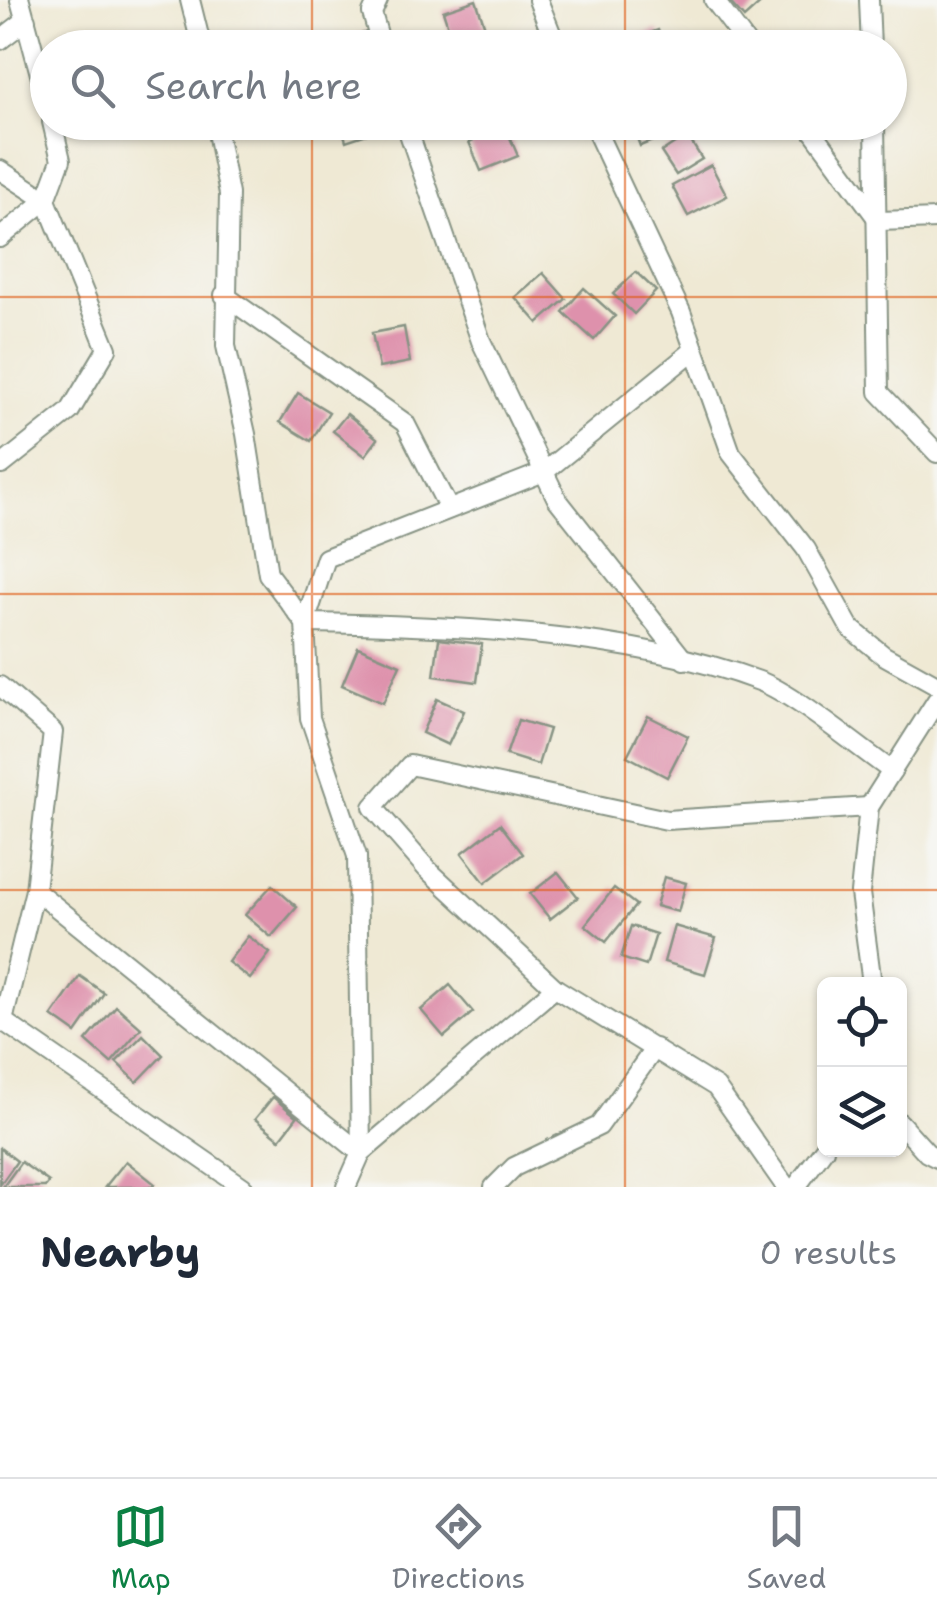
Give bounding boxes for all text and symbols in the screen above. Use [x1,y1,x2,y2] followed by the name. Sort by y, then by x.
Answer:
[30,30,907,140] search box
[65,58,120,113] icon: search
[145,60,362,111] text: Search here
[817,977,907,1157] map controls
[817,977,907,1067] button: locate
[817,1067,907,1157] button: layers
[40,1224,200,1280] text: Nearby
[760,1231,897,1274] text: 0 results
[111,1499,171,1597] tab: Map
[392,1499,525,1597] tab: Directions
[747,1499,826,1597] tab: Saved

